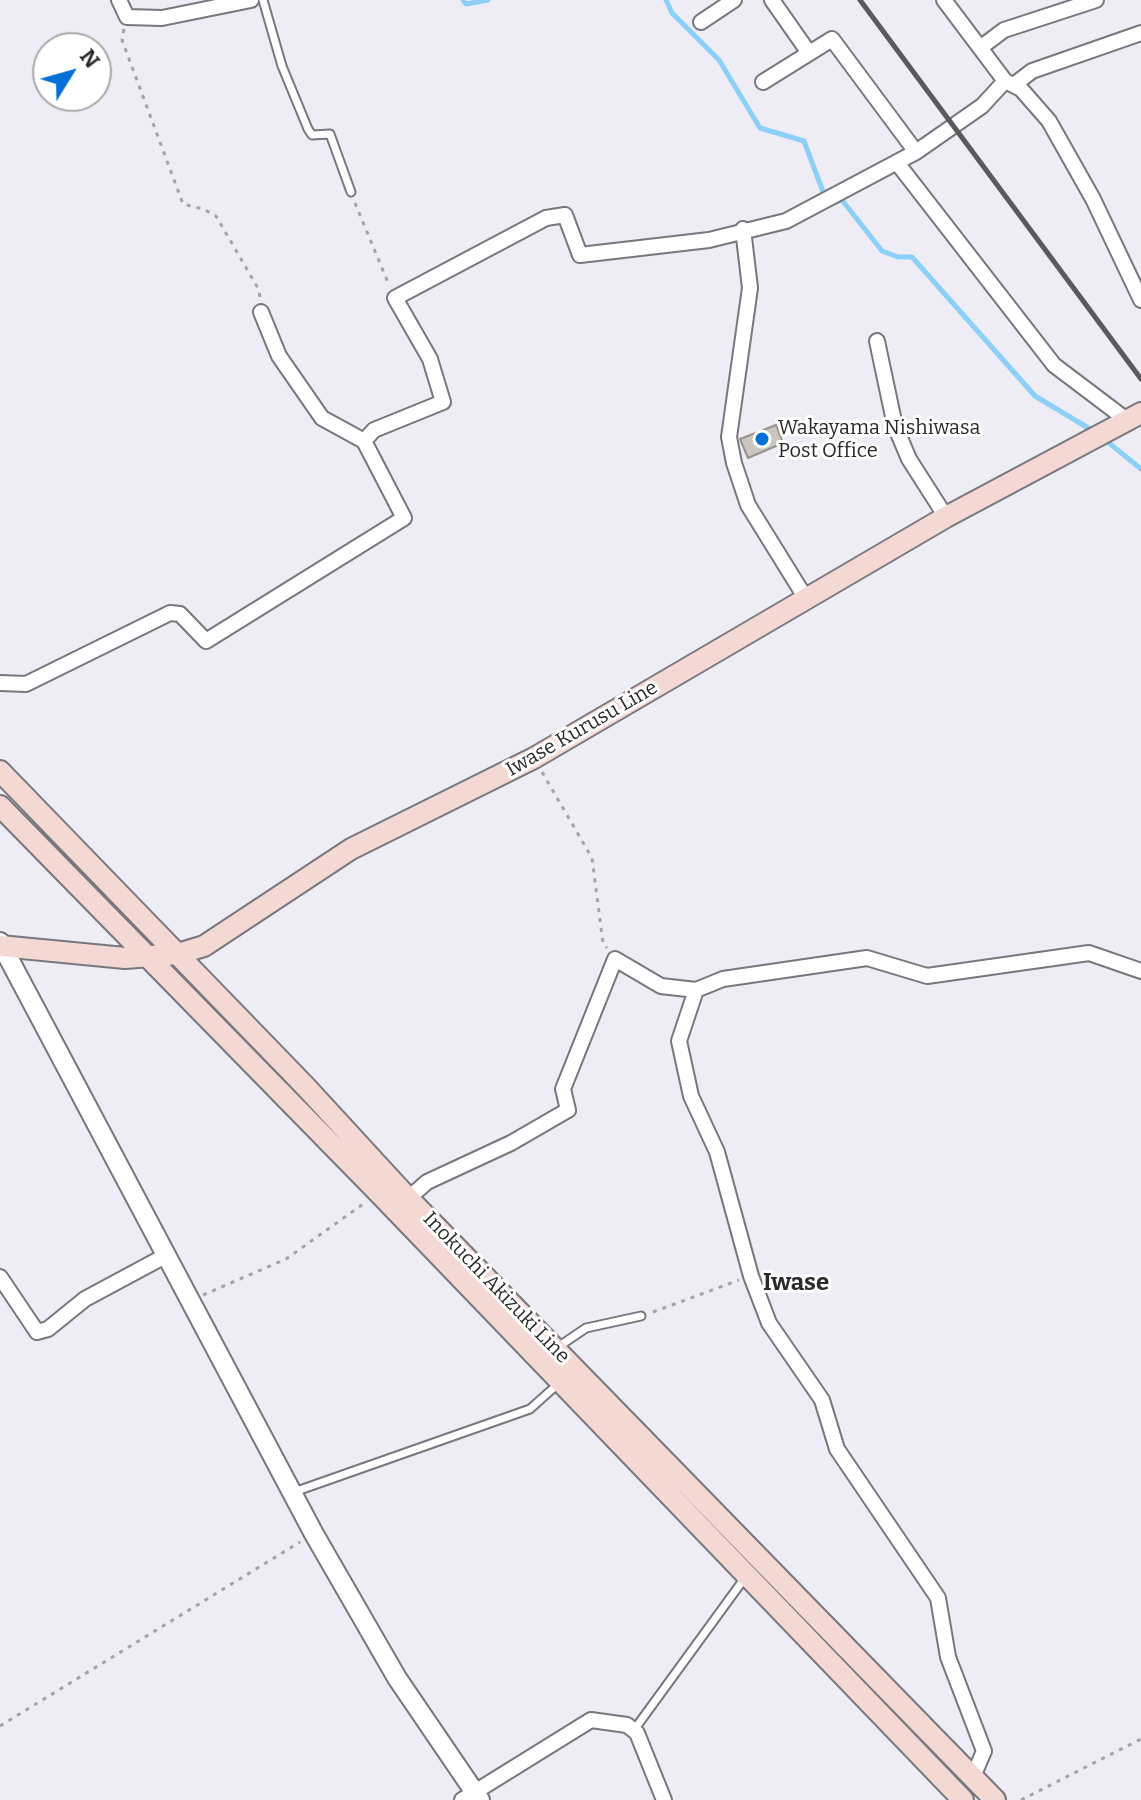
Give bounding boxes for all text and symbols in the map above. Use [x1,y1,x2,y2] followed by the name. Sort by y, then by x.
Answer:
[32,32,112,112] north arrow
[74,44,106,73] text: N
[778,416,980,463] place label: Wakayama Nishiwasa Post Office
[753,430,771,448] marker: Wakayama Nishiwasa Post Office
[502,676,662,782] street label: Iwase Kurusu Line
[418,1207,574,1369] street label: Inokuchi Akizuki Line
[763,1269,829,1297] district label: Iwase

